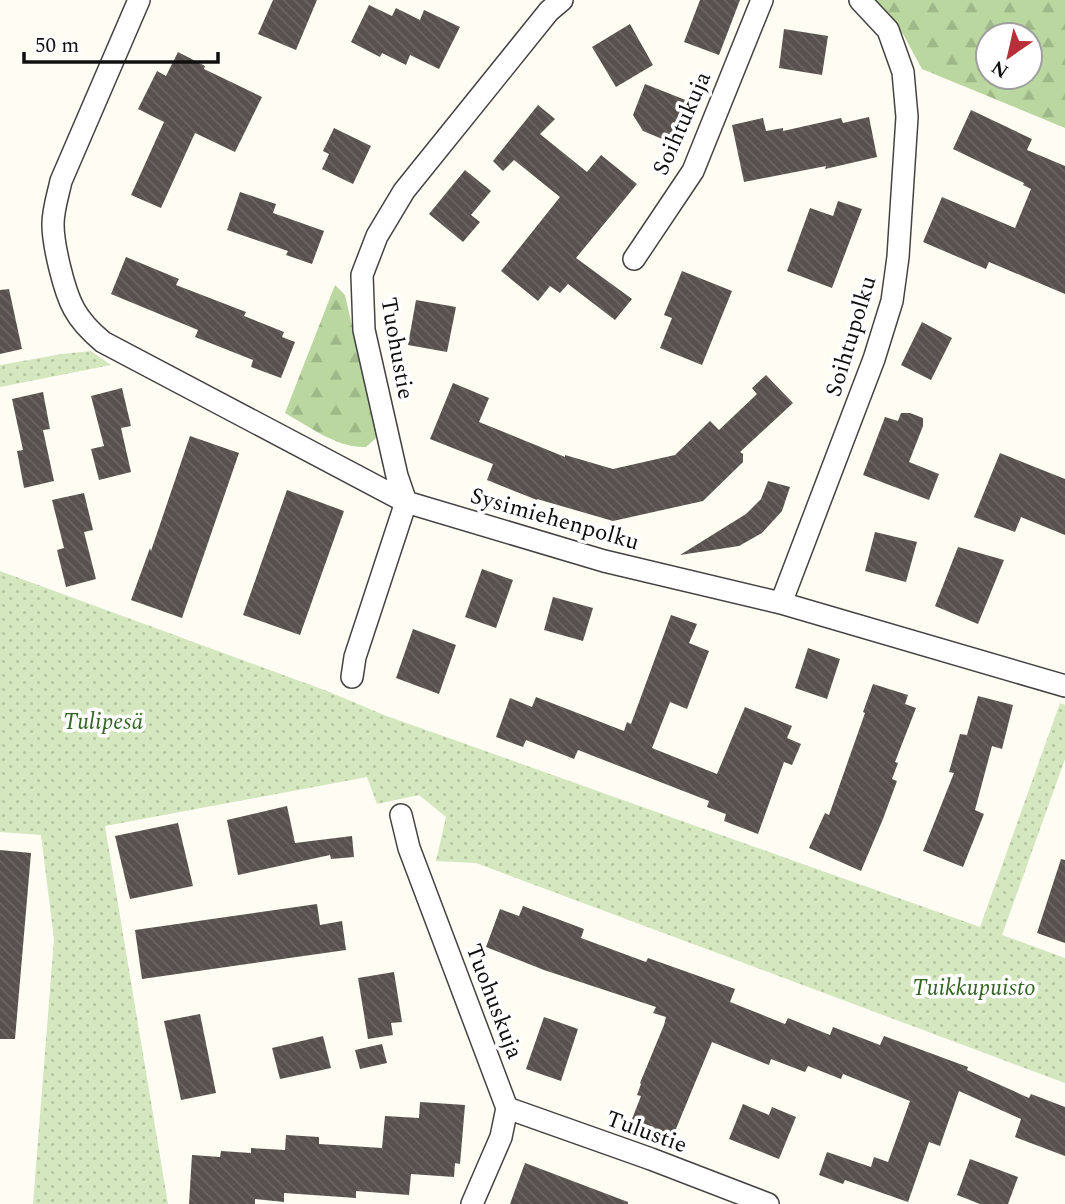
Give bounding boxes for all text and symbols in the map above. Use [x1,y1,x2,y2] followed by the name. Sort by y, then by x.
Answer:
[24,21,219,65] scale bar
[974,21,1044,91] north arrow
[35,30,79,62] text: 50 m
[986,52,1015,85] text: N
[644,66,721,181] street label: Soihtukuja
[816,272,886,401] street label: Soihtupolku
[370,294,423,402] street label: Tuohustie
[466,479,643,560] street label: Sysimiehenpolku
[63,705,143,740] park label: Tulipesä
[456,939,532,1064] street label: Tuohuskuja
[912,971,1036,1006] park label: Tuikkupuisto
[601,1102,692,1163] street label: Tulustie

